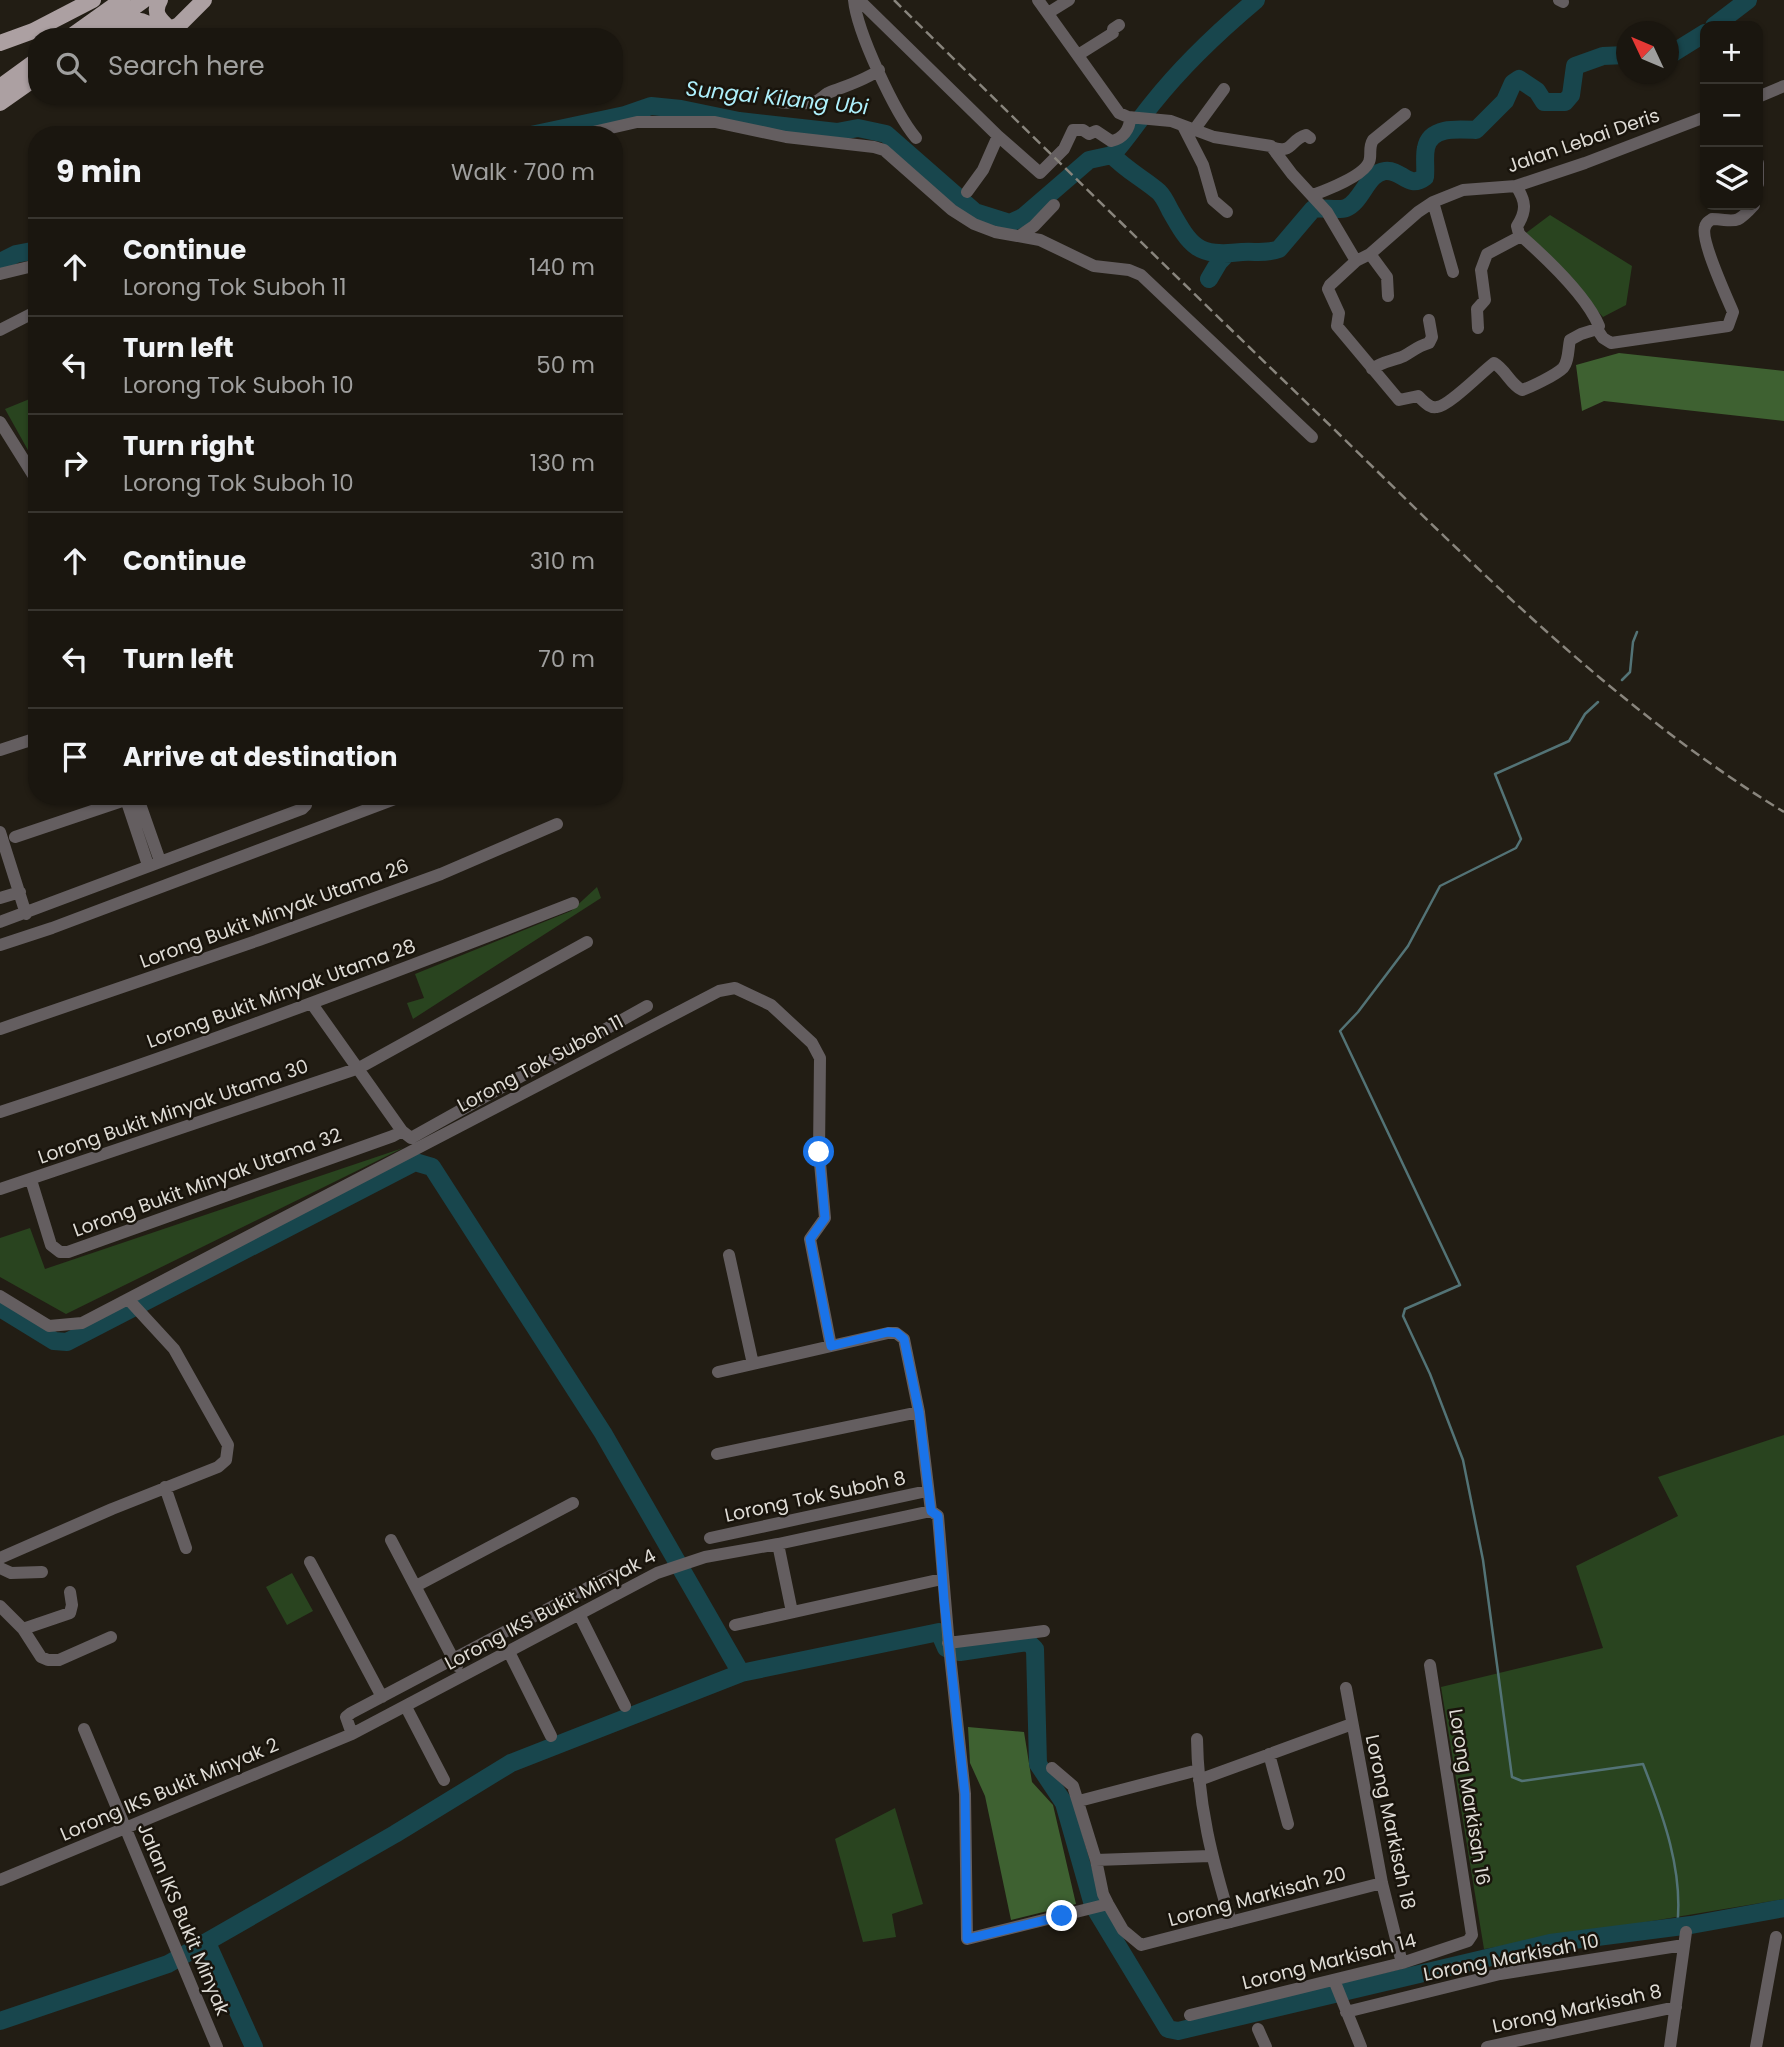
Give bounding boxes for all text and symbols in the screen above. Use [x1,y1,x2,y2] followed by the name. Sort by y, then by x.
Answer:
[1616,21,1679,84] north arrow
[1700,21,1763,210] map controls
[1700,21,1763,84] button: +
[28,28,623,105] search box
[52,48,90,86] icon: search
[108,48,265,84] text: Search here
[684,73,871,122] water label: Sungai Kilang Ubi
[1700,84,1763,147] button: −
[1503,102,1663,179] street label: Jalan Lebai Deris
[1700,147,1763,210] button: layers
[56,150,142,193] text: 9 min
[451,156,595,188] text: Walk · 700 m
[123,232,246,268] text: Continue
[56,248,94,286] icon: ahead
[529,251,595,283] text: 140 m
[123,271,347,303] text: Lorong Tok Suboh 11
[123,330,234,366] text: Turn left
[56,346,94,384] icon: left
[536,349,595,381] text: 50 m
[123,369,354,401] text: Lorong Tok Suboh 10
[123,428,255,464] text: Turn right
[56,444,94,482] icon: right
[530,447,595,479] text: 130 m
[123,467,354,499] text: Lorong Tok Suboh 10
[56,542,94,580] icon: ahead
[123,543,246,579] text: Continue
[530,545,595,577] text: 310 m
[56,640,94,678] icon: left
[123,641,234,677] text: Turn left
[538,643,595,675] text: 70 m
[56,738,94,776] icon: arrive
[123,739,398,775] text: Arrive at destination
[136,852,413,975] street label: Lorong Bukit Minyak Utama 26
[143,932,419,1055] street label: Lorong Bukit Minyak Utama 28
[452,1008,628,1119] street label: Lorong Tok Suboh 11
[34,1052,312,1171] street label: Lorong Bukit Minyak Utama 30
[69,1121,345,1244] street label: Lorong Bukit Minyak Utama 32
[803,1136,834,1167] route start
[722,1464,908,1529] street label: Lorong Tok Suboh 8
[440,1542,661,1677] street label: Lorong IKS Bukit Minyak 4
[1442,1707,1497,1887] street label: Lorong Markisah 16
[56,1731,283,1848] street label: Lorong IKS Bukit Minyak 2
[1359,1732,1422,1912] street label: Lorong Markisah 18
[131,1819,236,2020] street label: Jalan IKS Bukit Minyak
[1165,1860,1349,1933] street label: Lorong Markisah 20
[1046,1900,1077,1931] route end
[1239,1927,1419,1996] street label: Lorong Markisah 14
[1421,1927,1601,1988] street label: Lorong Markisah 10
[1490,1977,1664,2040] street label: Lorong Markisah 8

